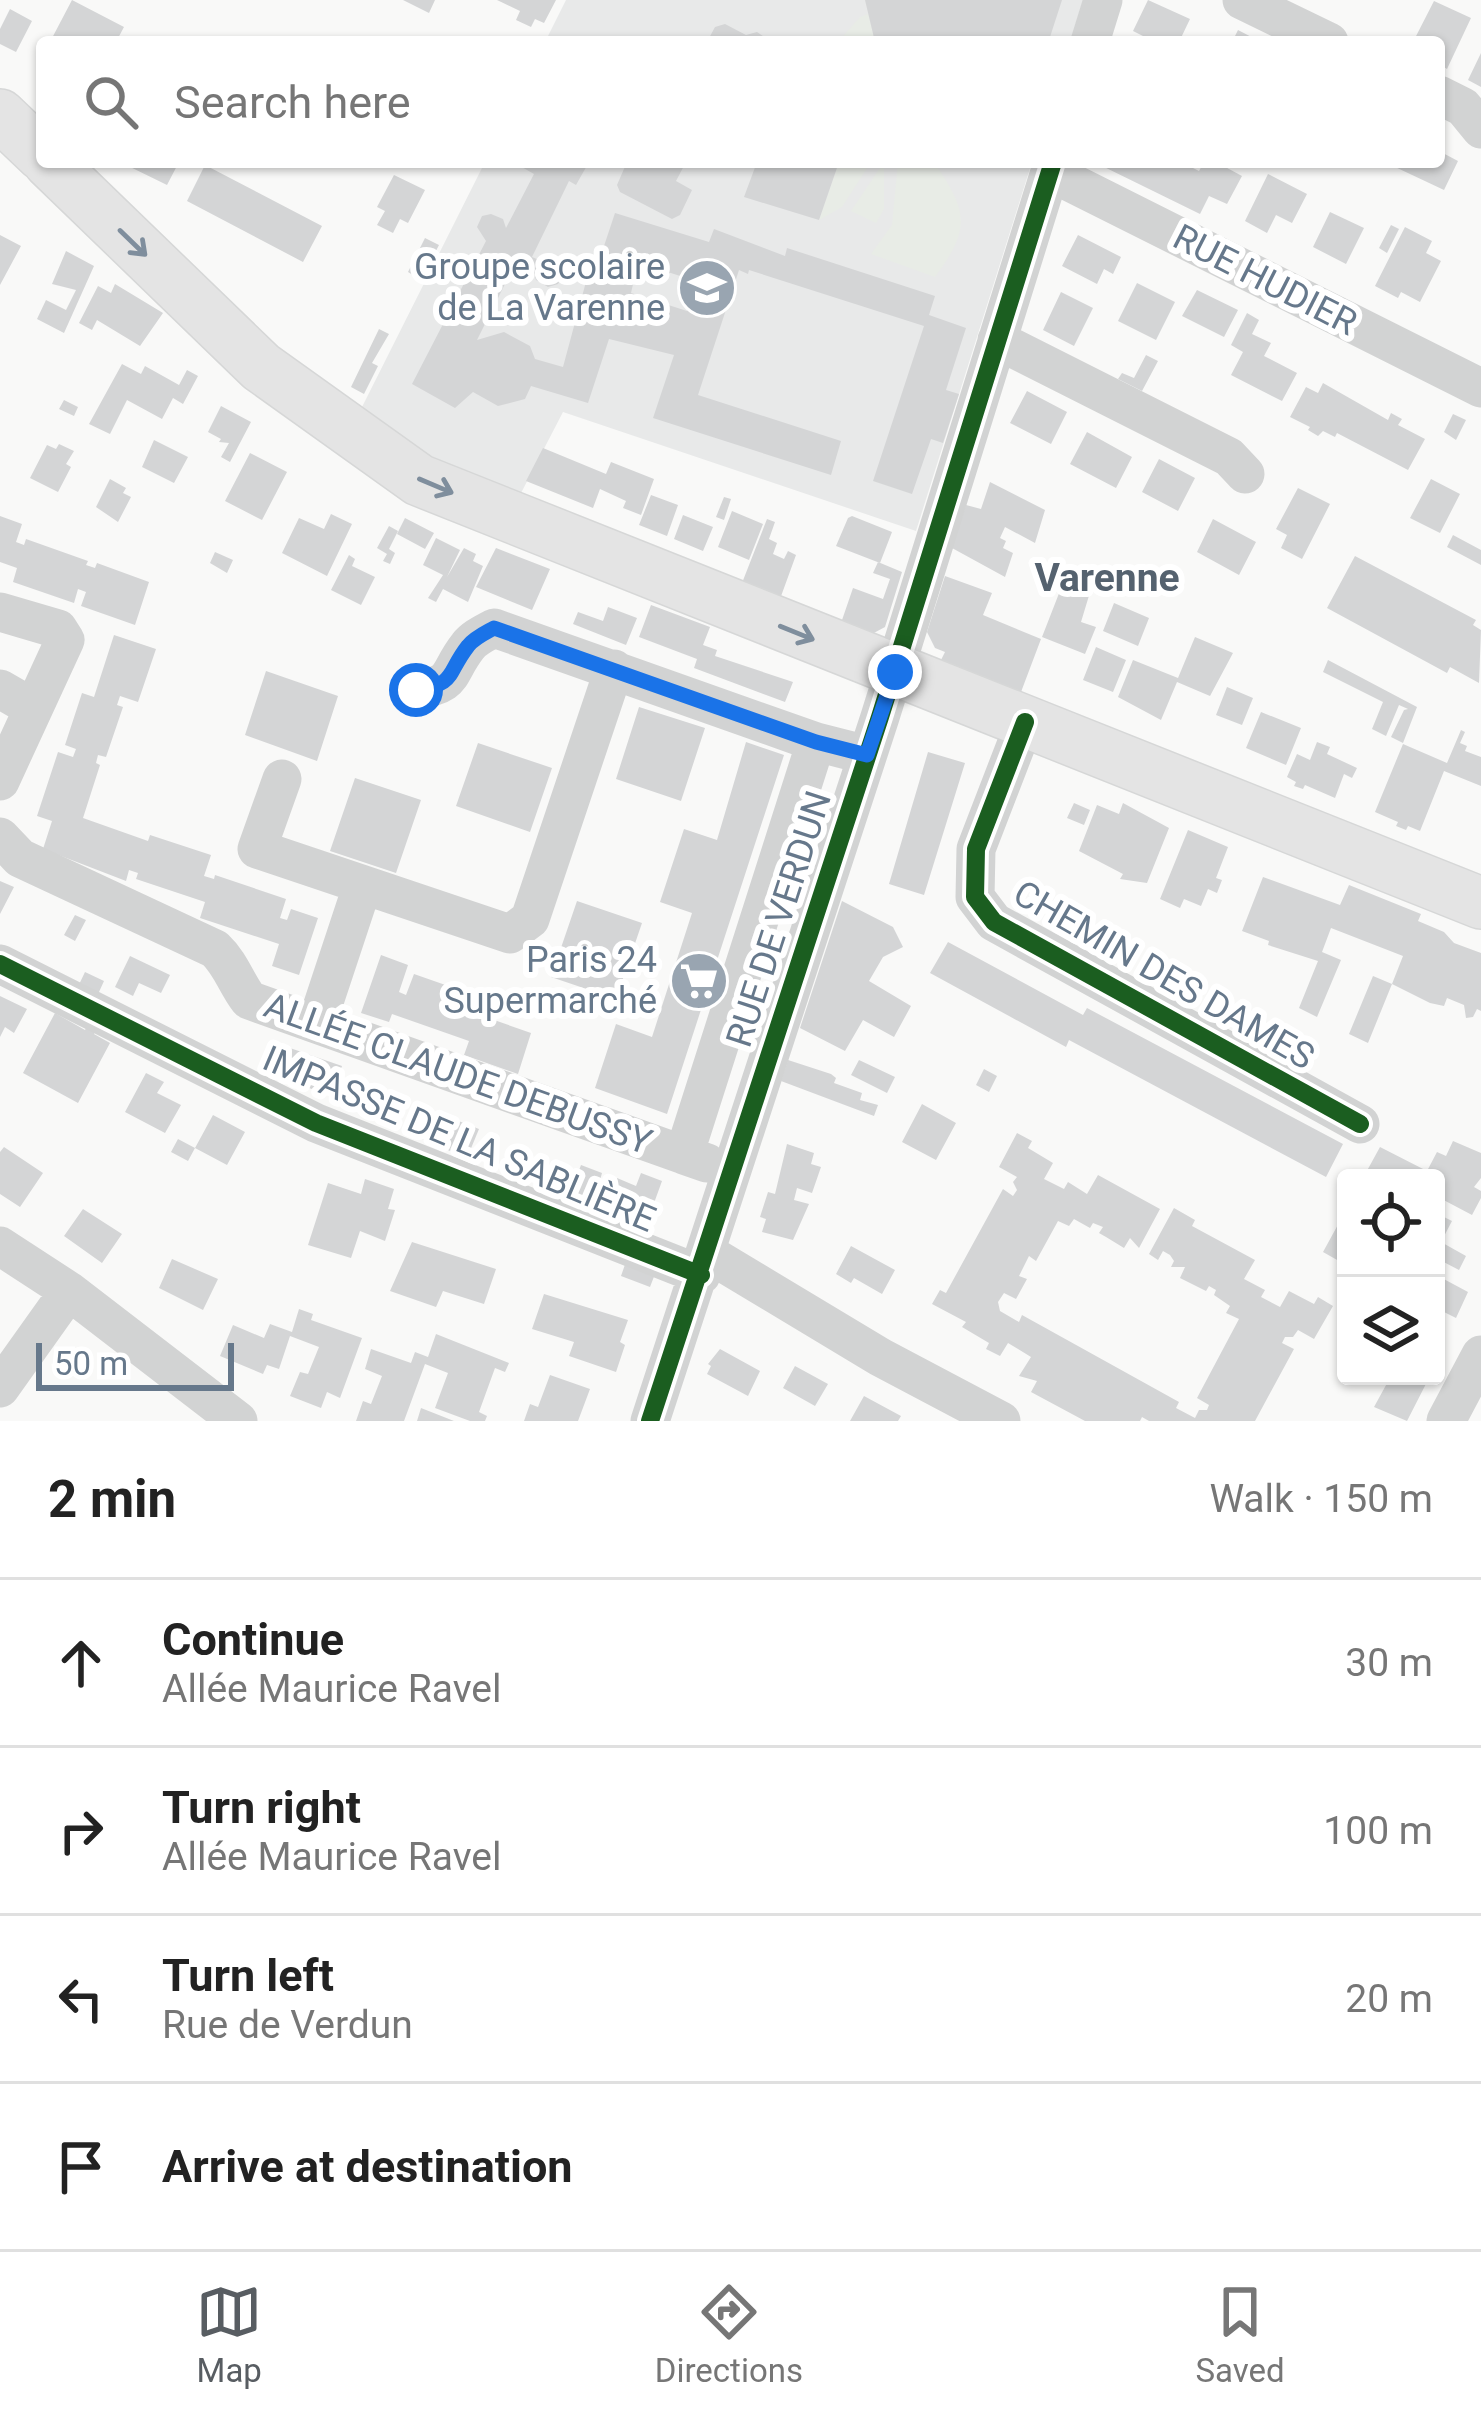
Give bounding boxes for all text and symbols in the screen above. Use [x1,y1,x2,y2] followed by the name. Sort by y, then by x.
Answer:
[36,36,1445,168] search box
[78,69,144,135] icon: search
[174,76,411,129] text: Search here
[1166,216,1364,344] street label: RUE HUDIER
[118,229,147,257] one-way arrow
[414,246,665,329] place label: Groupe scolaire de La Varenne
[676,257,738,319] school or university icon: Groupe scolaire de La Varenne
[417,477,453,499] one-way arrow
[1034,555,1180,601] district label: Varenne
[778,624,815,645] one-way arrow
[868,645,922,699] route end
[389,663,443,717] route start
[718,786,840,1052] street label: RUE DE VERDUN
[1006,872,1322,1078] street label: CHEMIN DES DAMES
[443,939,657,1022] place label: Paris 24 Supermarché
[668,950,730,1012] supermarket icon: Paris 24 Supermarché
[259,983,658,1164] street label: ALLÉE CLAUDE DEBUSSY
[257,1036,662,1241] street label: IMPASSE DE LA SABLIÈRE
[1337,1169,1445,1385] map controls
[1337,1169,1445,1277] button: locate
[1337,1277,1445,1385] button: layers
[36,1337,234,1390] scale bar
[54,1344,128,1383] text: 50 m
[48,1470,176,1529] text: 2 min
[1209,1476,1433,1522] text: Walk · 150 m
[162,1613,344,1666] text: Continue
[48,1630,114,1696] icon: ahead
[1345,1640,1433,1686] text: 30 m
[162,1666,501,1712] text: Allée Maurice Ravel
[162,1781,361,1834] text: Turn right
[48,1798,114,1864] icon: right
[1323,1808,1433,1854] text: 100 m
[162,1834,501,1880] text: Allée Maurice Ravel
[162,1949,334,2002] text: Turn left
[48,1966,114,2032] icon: left
[1345,1976,1433,2022] text: 20 m
[162,2002,413,2048] text: Rue de Verdun
[48,2134,114,2200] icon: arrive
[162,2140,573,2193] text: Arrive at destination
[196,2279,262,2390] tab: Map
[655,2279,803,2390] tab: Directions
[1196,2279,1285,2390] tab: Saved

